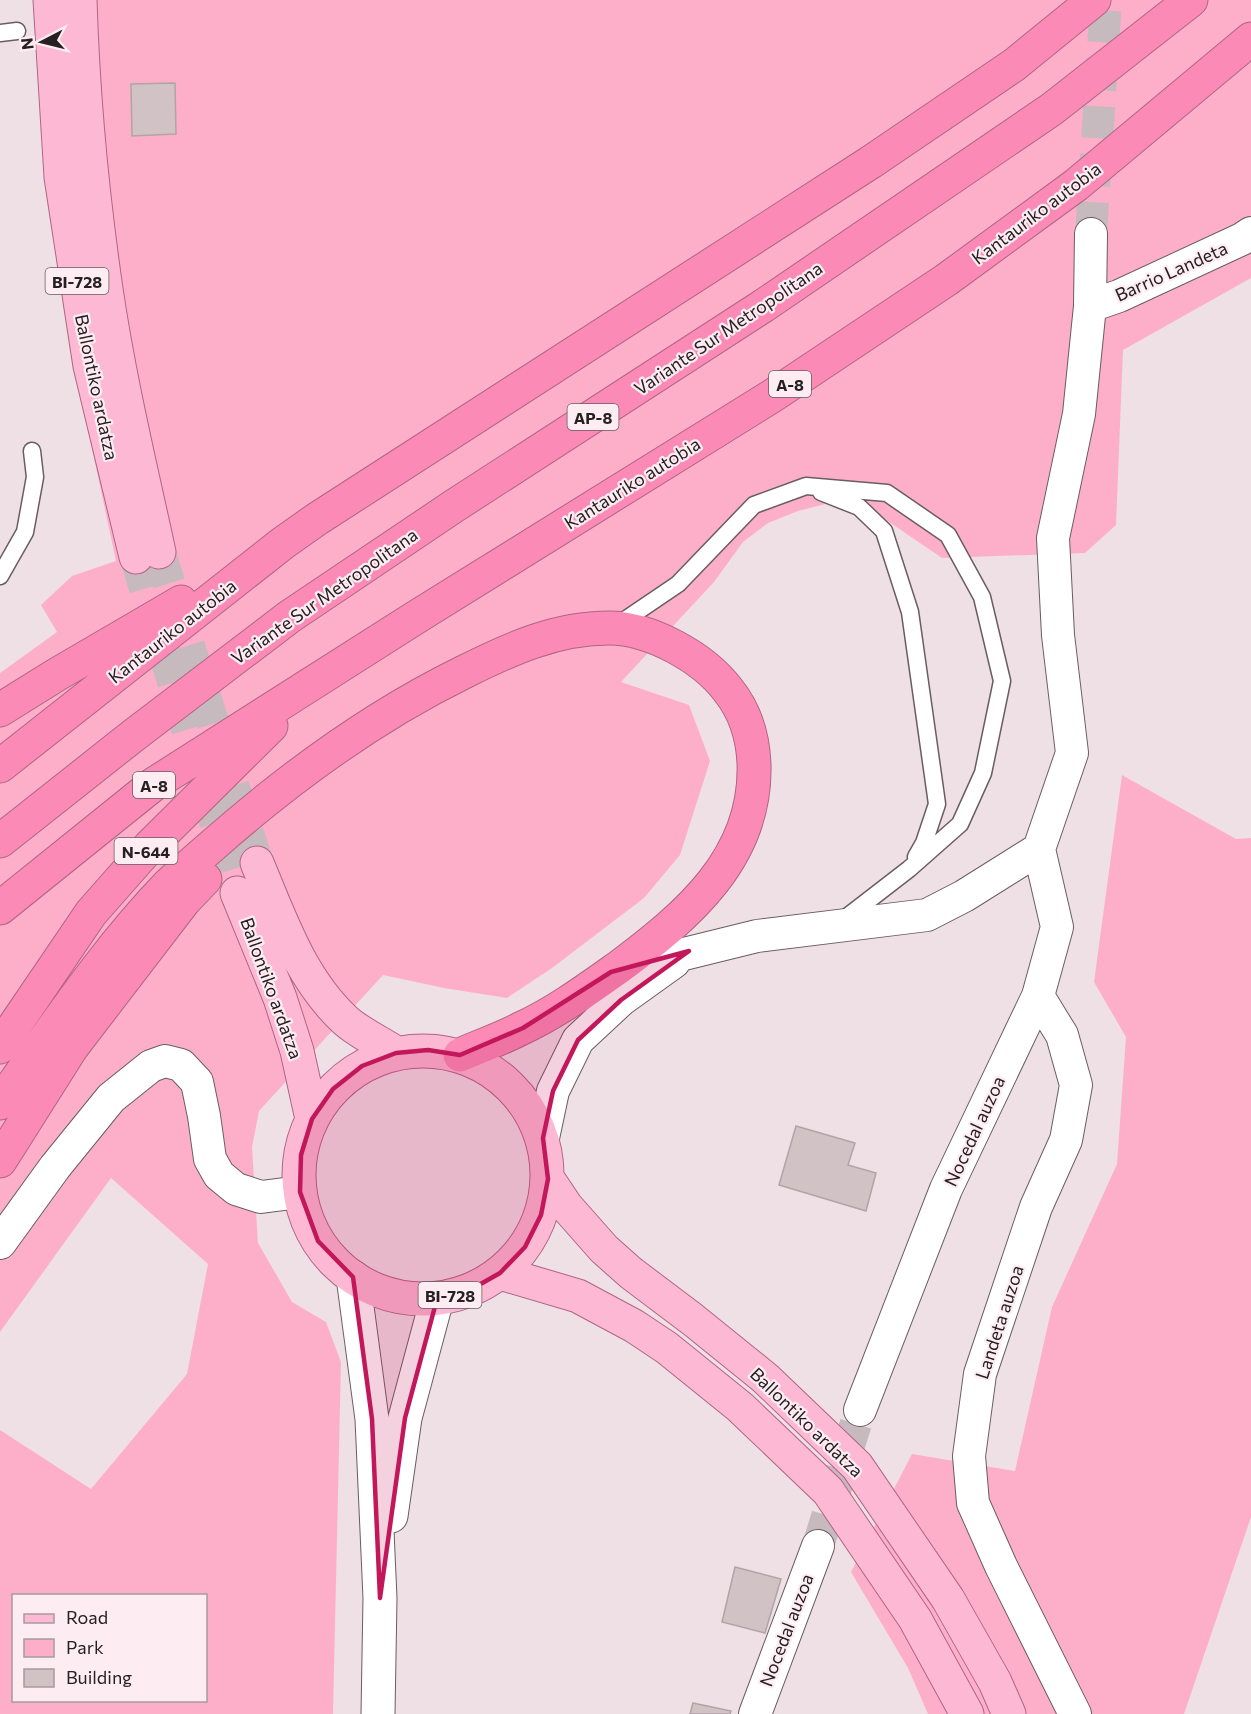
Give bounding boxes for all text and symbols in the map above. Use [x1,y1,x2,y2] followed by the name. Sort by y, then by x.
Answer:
[12,12,72,72] north arrow
[16,37,37,51] text: N
[967,157,1105,269] street label: Kantauriko autobia
[1111,236,1231,306] street label: Barrio Landeta
[630,257,826,399] street label: Variante Sur Metropolitana
[46,268,109,294] road number: BI-728
[71,312,123,462] street label: Ballontiko ardatza
[769,371,811,397] road number: A-8
[568,404,618,430] road number: AP-8
[560,432,704,534] street label: Kantauriko autobia
[227,523,421,669] street label: Variante Sur Metropolitana
[104,574,240,688] street label: Kantauriko autobia
[133,772,175,798] road number: A-8
[114,838,178,864] road number: N-644
[236,914,308,1062] street label: Ballontiko ardatza
[939,1072,1009,1190] street label: Nocedal auzoa
[970,1262,1028,1382] street label: Landeta auzoa
[418,1282,482,1308] road number: BI-728
[746,1362,868,1482] street label: Ballontiko ardatza
[754,1570,818,1690] street label: Nocedal auzoa
[12,1594,207,1702] legend
[66,1606,108,1628] text: Road
[66,1636,104,1658] text: Park
[66,1666,132,1688] text: Building

